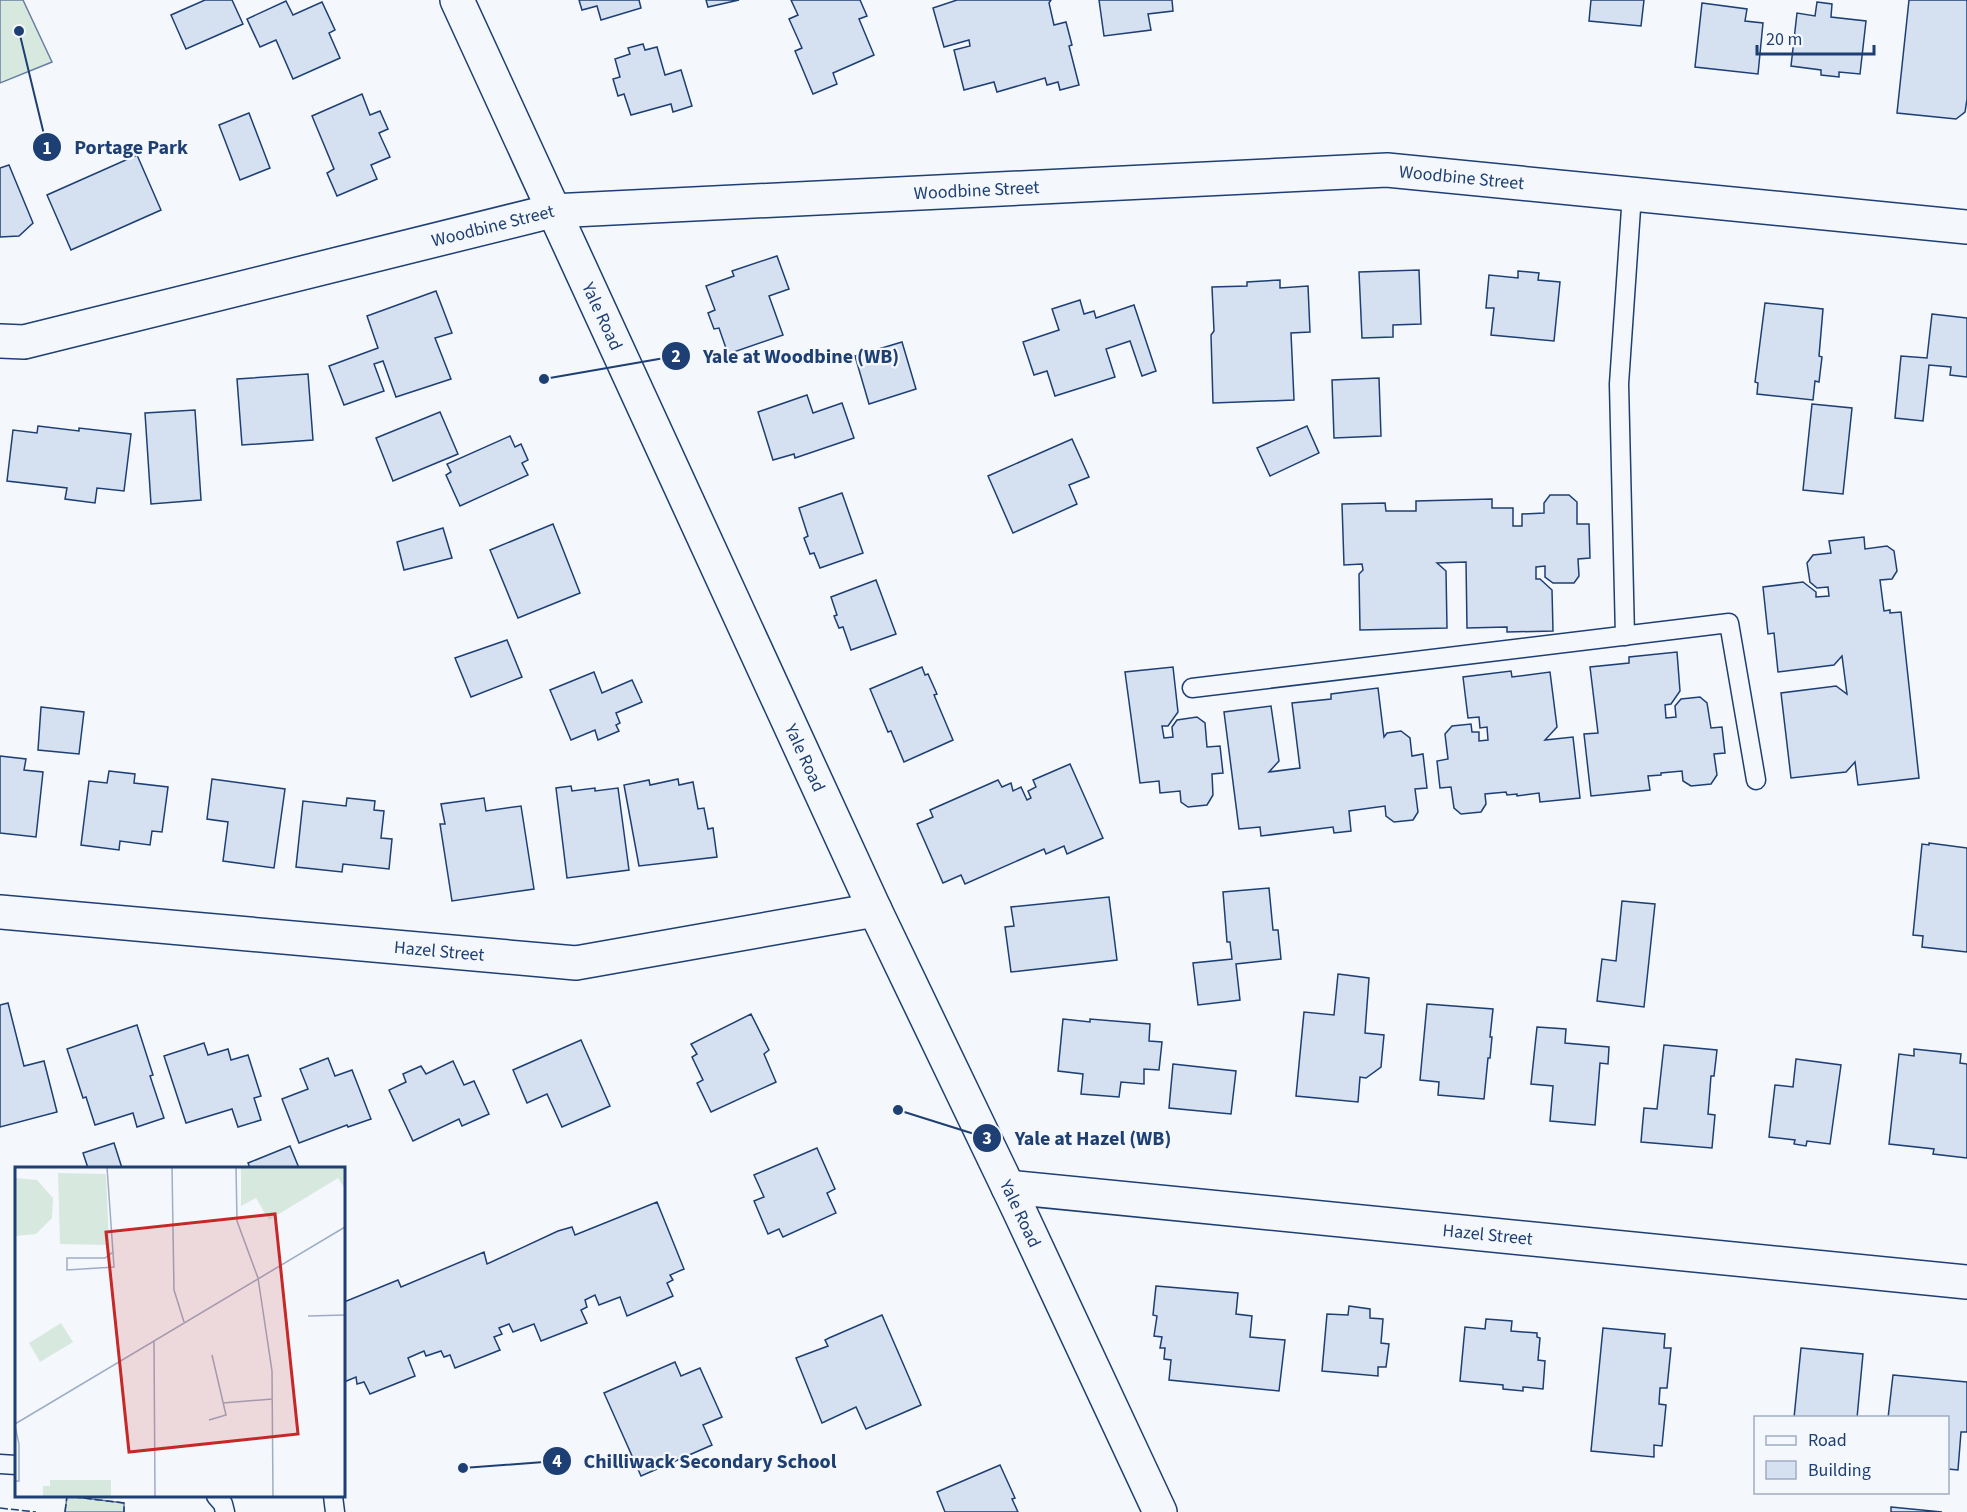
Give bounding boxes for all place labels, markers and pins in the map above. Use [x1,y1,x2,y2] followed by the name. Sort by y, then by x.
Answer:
[32,128,200,166] callout: Portage Park
[661,337,911,375] callout: Yale at Woodbine (WB)
[972,1119,1183,1157] callout: Yale at Hazel (WB)
[542,1442,849,1480] callout: Chilliwack Secondary School

